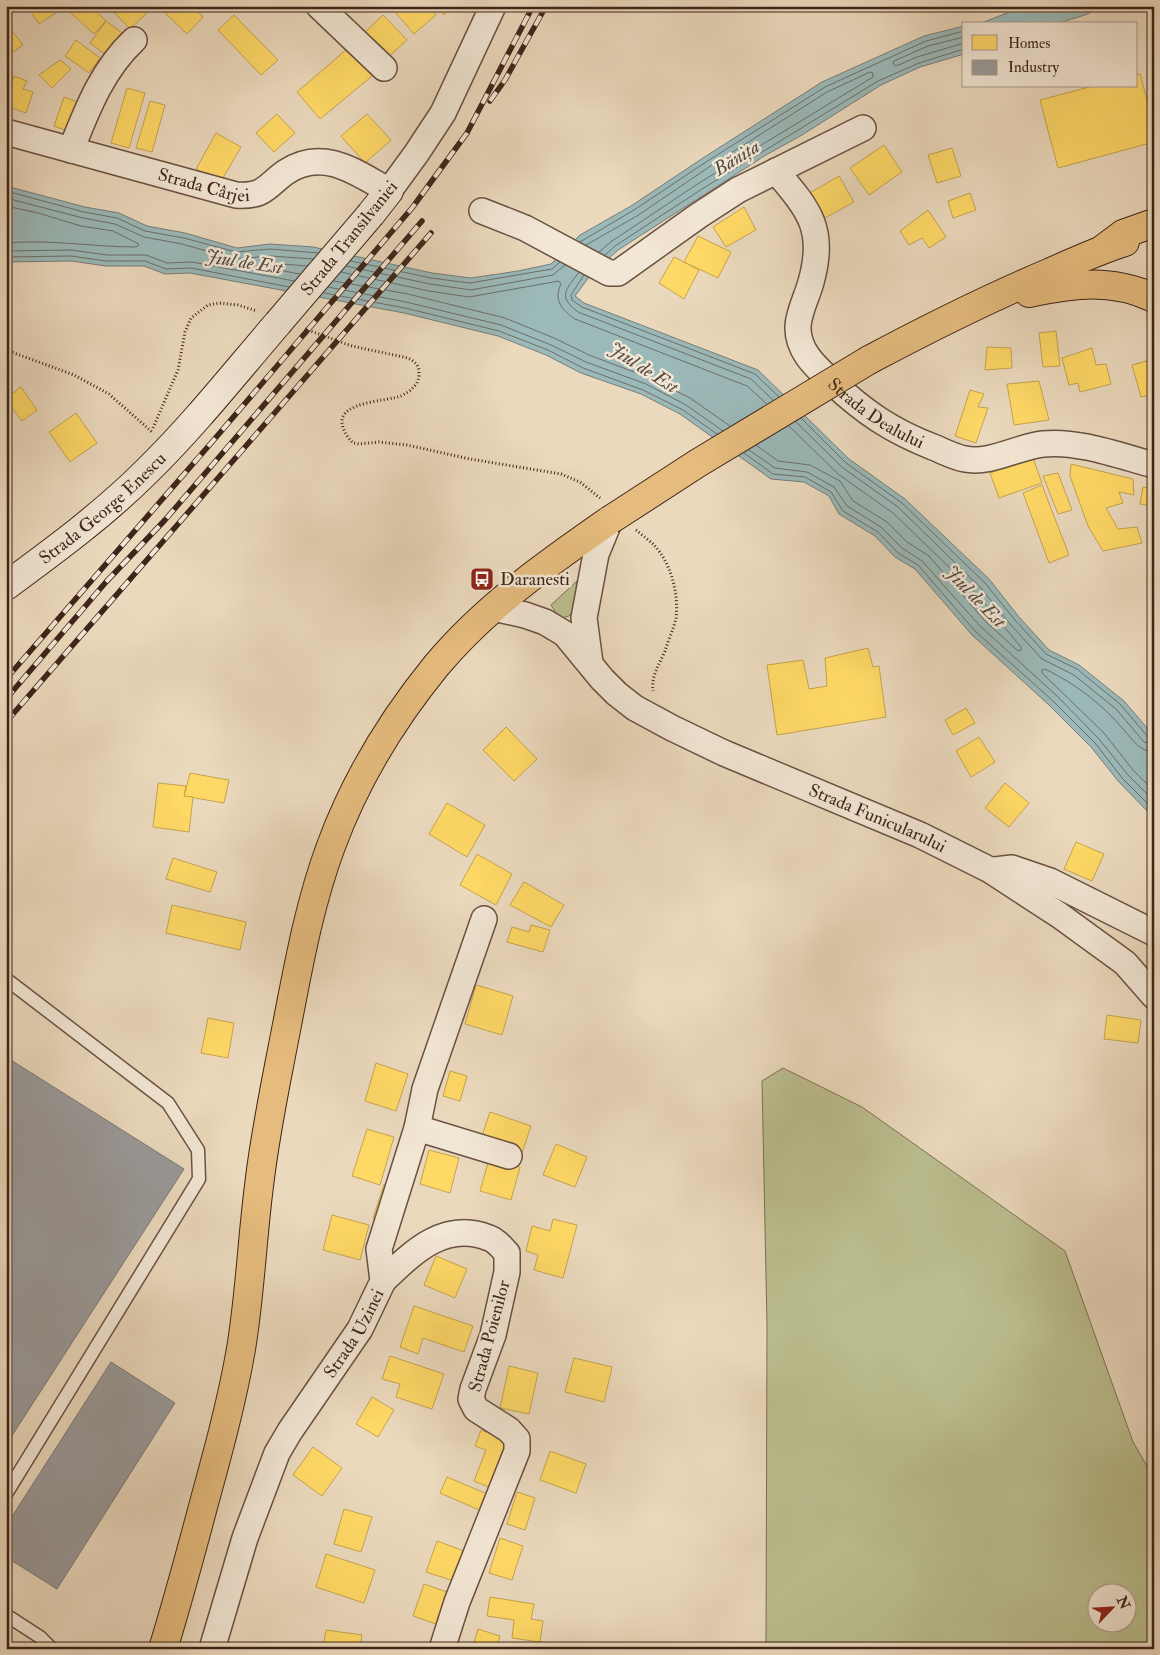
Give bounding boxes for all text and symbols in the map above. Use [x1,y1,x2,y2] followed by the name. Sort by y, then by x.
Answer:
[962,22,1138,88] legend
[1008,34,1050,53] text: Homes
[1008,58,1059,77] text: Industry
[708,134,764,182] water label: Bănița
[155,163,251,207] street label: Strada Cârjei
[296,176,403,301] street label: Strada Transilvaniei
[203,244,286,280] water label: Jiul de Est
[604,337,684,400] water label: Jiul de Est
[823,373,928,454] street label: Strada Dealului
[34,448,171,570] street label: Strada George Enescu
[940,560,1012,634] water label: Jiul de Est
[469,566,495,592] bus stop icon: Daranesti
[500,568,570,591] place label: Daranesti
[805,779,950,858] street label: Strada Funicularului
[464,1277,516,1395] street label: Strada Poienilor
[319,1285,390,1383] street label: Strada Uzinei
[1088,1582,1138,1632] north arrow
[1113,1593,1134,1612] text: N

